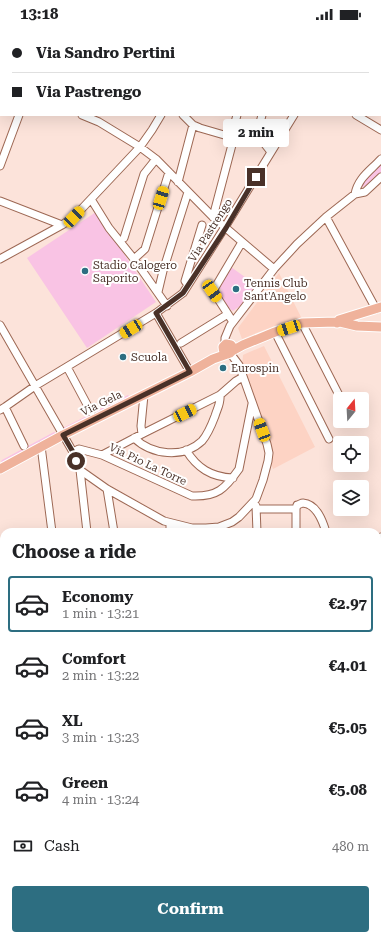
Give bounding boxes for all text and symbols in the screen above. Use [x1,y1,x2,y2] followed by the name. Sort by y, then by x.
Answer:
[20,5,58,23] text: 13:18
[36,44,175,62] text: Via Sandro Pertini
[36,83,142,101] text: Via Pastrengo
[223,119,289,147] callout: 2 min
[238,125,274,140] text: 2 min
[247,168,265,186] route end
[152,185,170,211] car
[186,196,235,264] street label: Via Pastrengo
[61,204,87,230] car
[93,259,177,285] place label: Stadio Calogero Saporito
[80,266,90,276] marker: Stadio Calogero Saporito
[244,277,308,303] place label: Tennis Club Sant'Angelo
[200,278,224,304] car
[231,284,241,294] marker: Tennis Club Sant'Angelo
[118,318,144,340] car
[276,319,302,337] car
[131,351,167,364] place label: Scuola
[118,352,128,362] marker: Scuola
[231,362,279,375] place label: Eurospin
[218,363,228,373] marker: Eurospin
[79,388,124,419] street label: Via Gela
[333,392,369,428] north arrow
[333,392,369,516] map controls
[172,402,198,424] car
[252,417,272,443] car
[333,436,369,472] button: locate
[107,441,189,488] street label: Via Pio La Torre
[67,452,85,470] route start
[333,480,369,516] button: layers
[12,541,136,562] text: Choose a ride
[14,586,50,622] icon: car
[62,588,133,606] text: Economy
[329,595,367,613] text: €2.97
[62,606,139,621] text: 1 min · 13:21
[14,648,50,684] icon: car
[62,650,126,668] text: Comfort
[329,657,367,675] text: €4.01
[62,668,139,683] text: 2 min · 13:22
[14,710,50,746] icon: car
[62,712,83,730] text: XL
[329,719,367,737] text: €5.05
[62,730,139,745] text: 3 min · 13:23
[14,772,50,808] icon: car
[62,774,108,792] text: Green
[329,781,367,799] text: €5.08
[62,792,139,807] text: 4 min · 13:24
[12,835,34,857] icon: cash
[44,837,80,855] text: Cash
[332,839,369,854] text: 480 m
[12,886,369,932] button: Confirm

